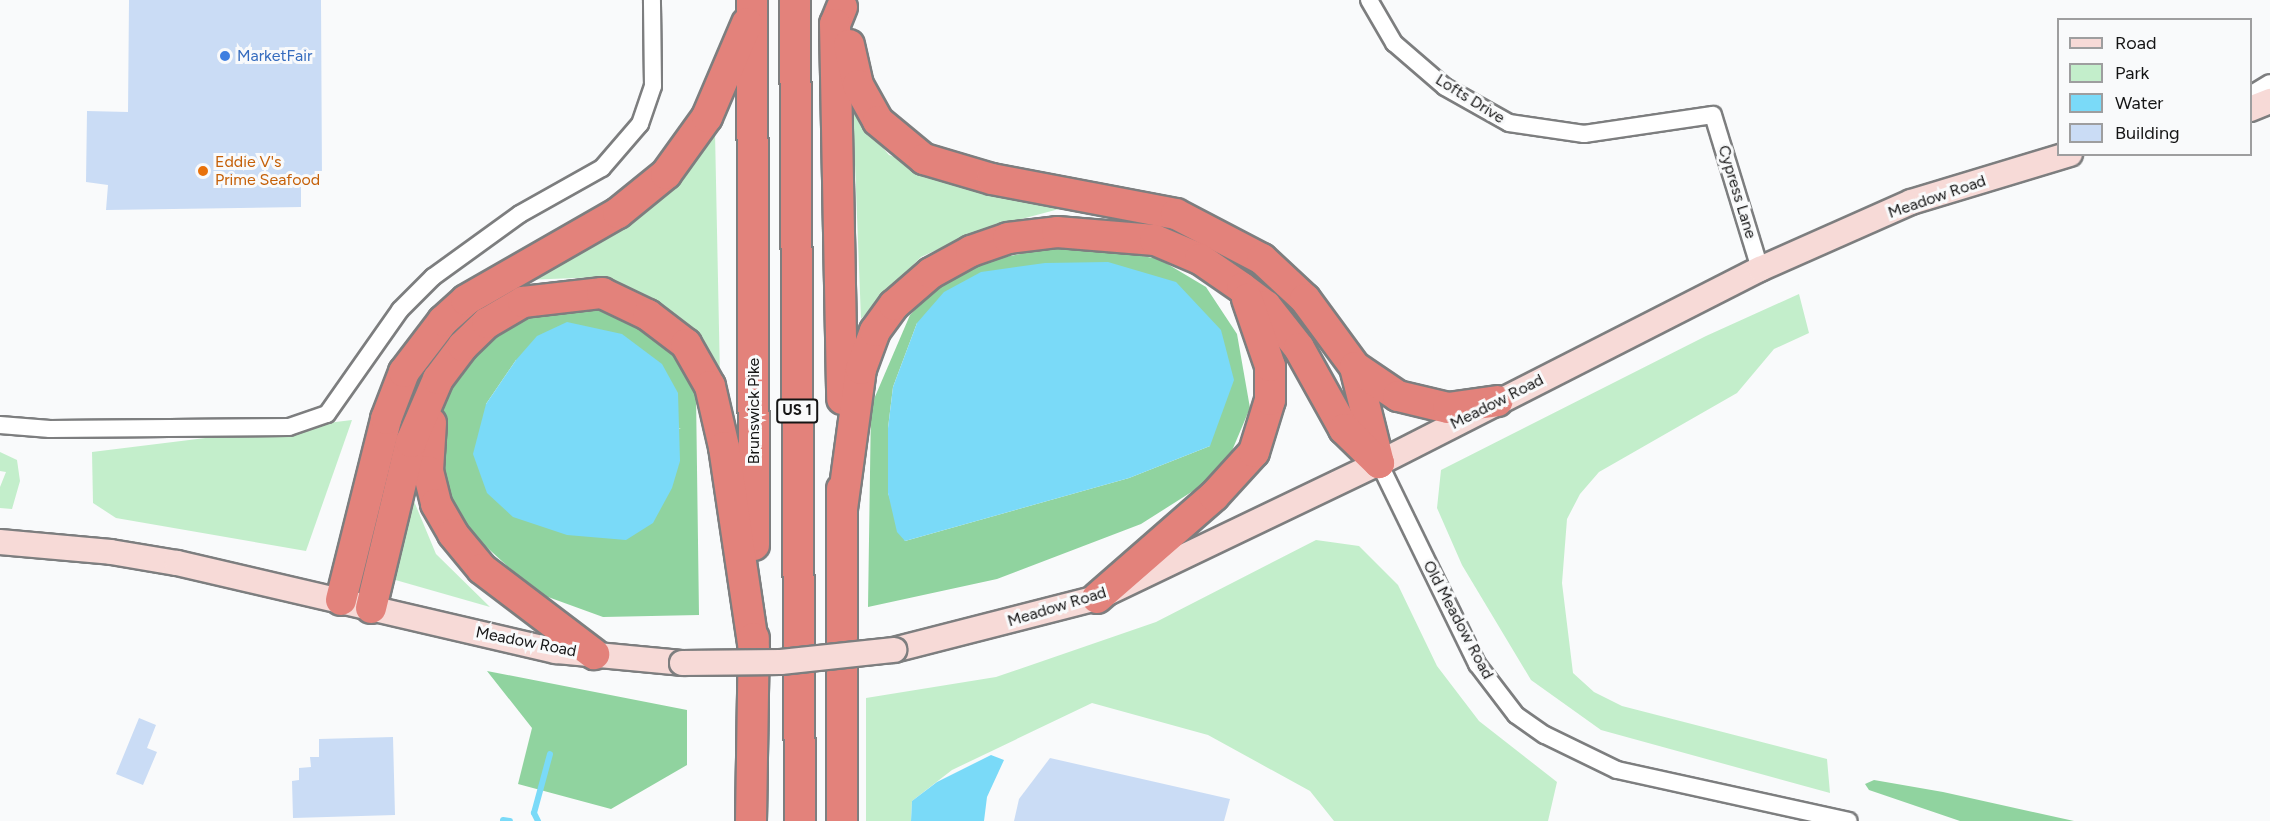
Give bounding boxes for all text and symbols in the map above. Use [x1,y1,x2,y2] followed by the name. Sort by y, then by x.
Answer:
[2057,18,2252,156] legend
[2115,32,2156,54] text: Road
[237,46,312,66] place label: MarketFair
[218,49,232,63] marker: MarketFair
[2115,62,2149,84] text: Park
[1432,70,1508,128] street label: Lofts Drive
[2115,92,2163,114] text: Water
[2115,122,2180,144] text: Building
[1714,143,1760,241] street label: Cypress Lane
[215,152,320,190] place label: Eddie V's Prime Seafood
[196,164,210,178] marker: Eddie V's Prime Seafood
[1886,171,1988,223] street label: Meadow Road
[744,358,764,464] street label: Brunswick Pike
[1447,370,1547,434] street label: Meadow Road
[776,399,818,423] road number: US 1
[1419,557,1497,683] street label: Old Meadow Road
[1005,583,1109,631] street label: Meadow Road
[474,623,578,661] street label: Meadow Road

